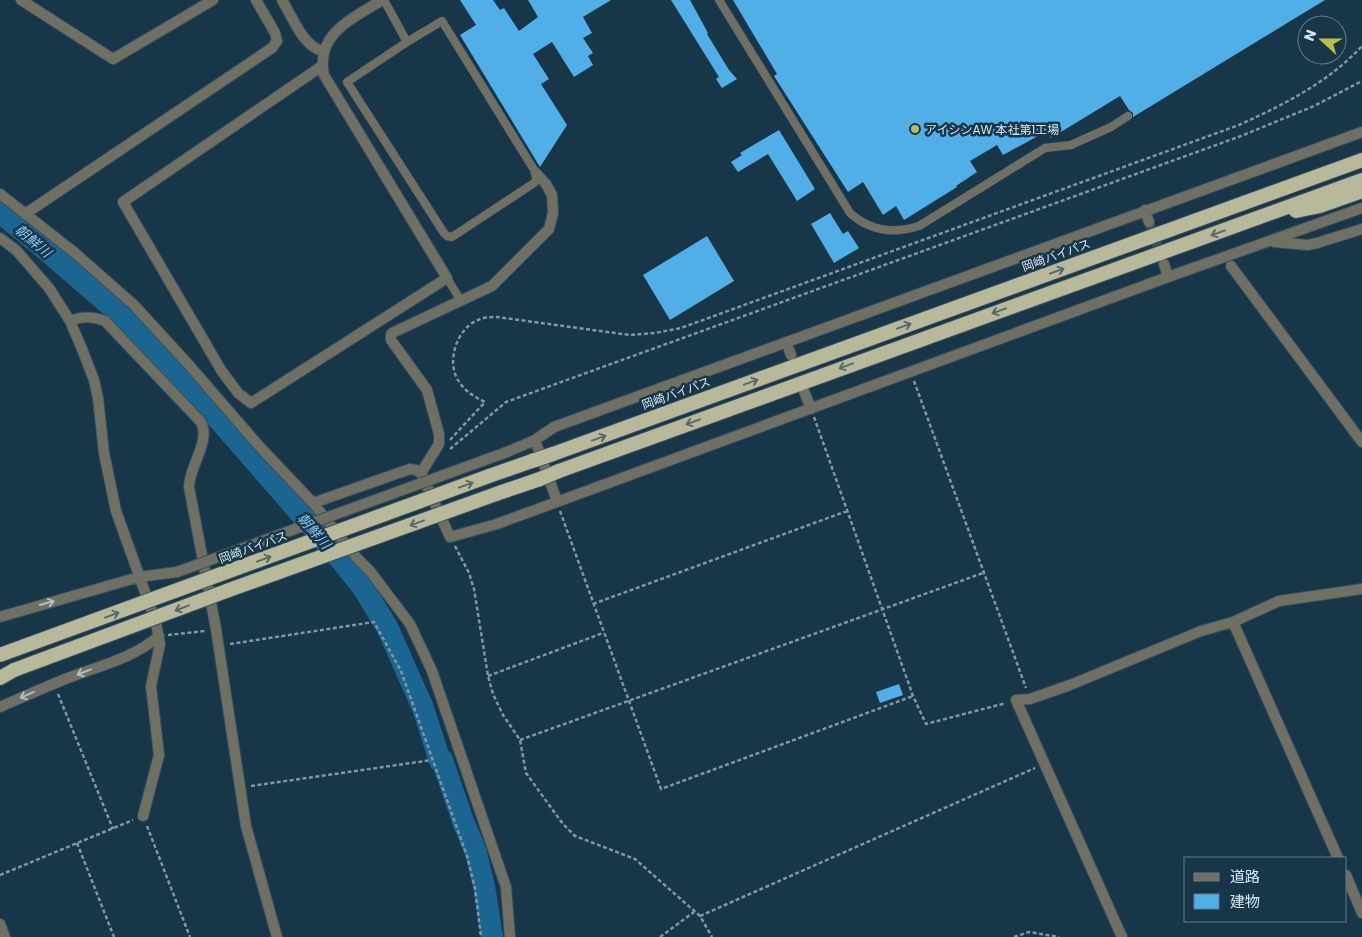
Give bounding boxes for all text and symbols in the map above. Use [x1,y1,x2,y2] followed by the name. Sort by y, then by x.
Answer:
[1297,15,1347,65] north arrow
[1299,27,1321,44] text: N
[925,121,1059,138] place label: アイシンAW 本社第1工場
[909,123,921,135] marker: アイシンAW 本社第1工場
[10,220,57,263] water label: 朝鮮川
[1210,228,1226,238] one-way arrow
[1019,235,1093,275] street label: 岡崎バイパス
[1048,266,1064,275] one-way arrow
[992,307,1007,316] one-way arrow
[896,321,911,330] one-way arrow
[839,362,854,371] one-way arrow
[639,373,713,413] street label: 岡崎バイパス
[743,377,759,386] one-way arrow
[686,418,702,427] one-way arrow
[590,433,606,442] one-way arrow
[458,480,473,489] one-way arrow
[293,509,337,555] water label: 朝鮮川
[410,519,426,528] one-way arrow
[216,527,290,567] street label: 岡崎バイパス
[256,554,271,563] one-way arrow
[38,597,54,607] one-way arrow
[175,604,191,613] one-way arrow
[103,610,119,619] one-way arrow
[77,668,93,677] one-way arrow
[20,691,35,701] one-way arrow
[1184,857,1347,922] legend
[1230,866,1260,887] text: 道路
[1230,891,1260,912] text: 建物

